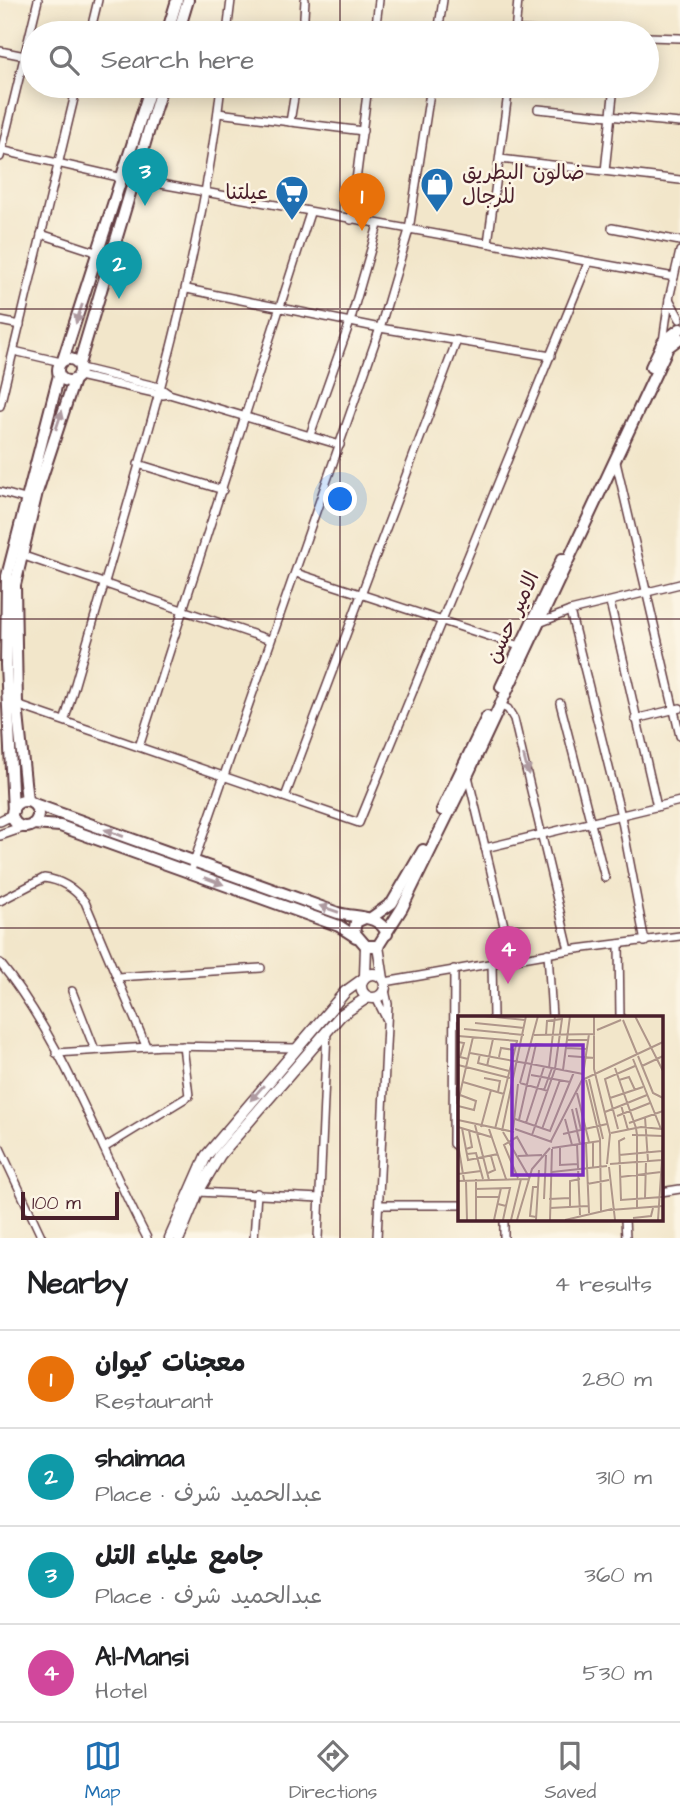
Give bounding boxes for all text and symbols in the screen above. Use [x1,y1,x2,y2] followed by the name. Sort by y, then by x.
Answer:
[21,21,659,98] search box
[45,41,83,79] icon: search
[101,42,254,78] text: Search here
[122,148,168,206] pin: 3
[462,158,585,211] place label: ضالون البطريق للرجال
[418,165,456,214] shop icon: ضالون البطريق للرجال
[273,173,311,222] supermarket icon: عيلتنا
[339,173,385,231] pin: 1
[225,178,268,207] place label: عيلتنا
[96,241,142,299] pin: 2
[73,304,84,325] one-way arrow
[54,410,65,431] one-way arrow
[323,482,357,516] your location
[478,566,546,668] street label: الامير حسن
[521,755,532,777] one-way arrow
[104,827,125,838] one-way arrow
[203,876,224,887] one-way arrow
[318,903,339,914] one-way arrow
[485,926,531,984] pin: 4
[458,1016,662,1220] inset map
[250,1085,265,1102] one-way arrow
[21,1189,119,1221] scale bar
[32,1190,81,1217] text: 100 m
[28,1263,128,1305] text: Nearby
[554,1268,652,1300] text: 4 results
[95,1345,246,1381] text: معجنات كيوان
[50,1363,52,1395] text: 1
[582,1363,652,1395] text: 280 m
[95,1385,213,1417] text: Restaurant
[95,1440,185,1476] text: shaimaa
[44,1461,58,1493] text: 2
[596,1461,652,1493] text: 310 m
[95,1478,322,1510] text: Place · عبدالحميد شرف
[95,1538,264,1574] text: جامع علياء التل
[45,1559,57,1591] text: 3
[584,1559,652,1591] text: 360 m
[95,1580,322,1612] text: Place · عبدالحميد شرف
[95,1639,189,1675] text: Al-Mansi
[43,1657,59,1689] text: 4
[582,1657,652,1689] text: 530 m
[95,1675,147,1707] text: Hotel
[84,1737,122,1806] tab: Map
[289,1737,377,1806] tab: Directions
[545,1737,596,1806] tab: Saved

